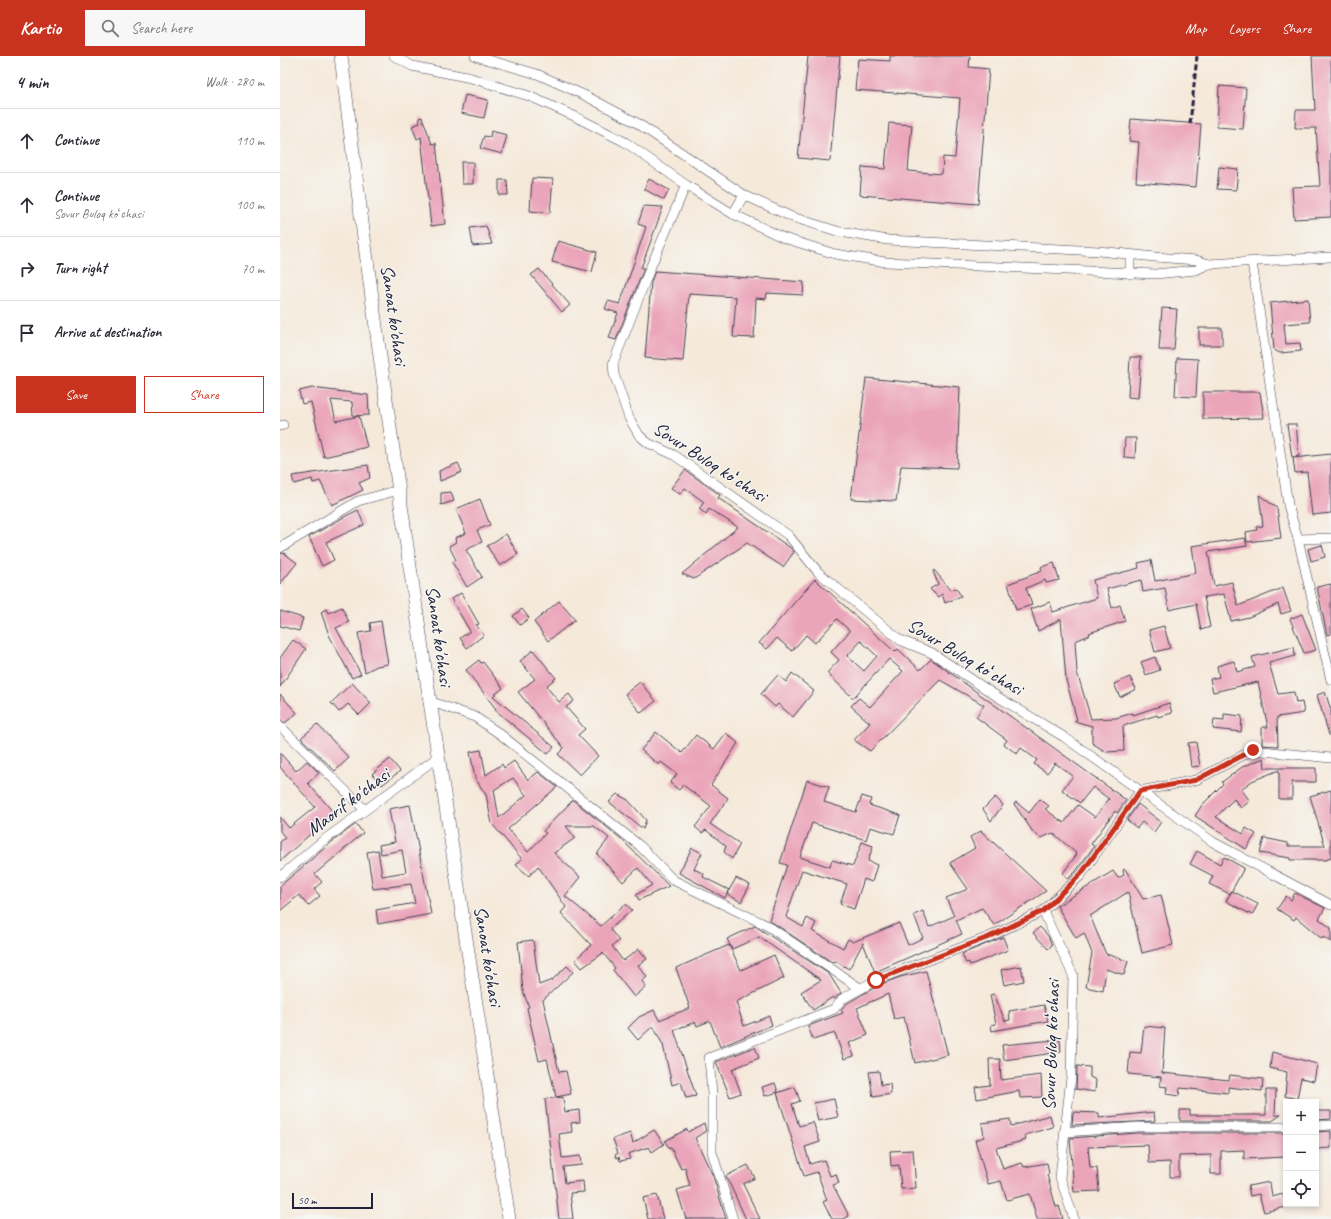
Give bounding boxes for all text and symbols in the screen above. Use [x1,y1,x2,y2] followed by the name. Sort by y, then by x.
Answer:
[85,10,365,46] search box
[20,16,61,40] text: Kartio
[99,17,121,39] icon: search
[131,19,192,38] text: Search here
[1185,20,1207,37] text: Map
[1229,20,1260,37] text: Layers
[1282,20,1311,37] text: Share
[16,72,49,93] text: 4 min
[205,74,264,90] text: Walk · 280 m
[16,130,38,152] icon: ahead
[54,131,99,150] text: Continue
[236,133,264,149] text: 110 m
[54,187,99,206] text: Continue
[16,194,38,216] icon: ahead
[236,197,264,213] text: 100 m
[54,206,143,222] text: Sovur Buloq koʻchasi
[16,258,38,280] icon: right
[54,259,107,278] text: Turn right
[242,261,264,277] text: 70 m
[375,263,413,369] street label: Sanoat ko'chasi
[16,322,38,344] icon: arrive
[54,323,161,342] text: Arrive at destination
[16,376,136,413] button: Save
[144,376,264,413] button: Share
[649,416,773,509] street label: Sovur Buloq koʻchasi
[420,584,458,690] street label: Sanoat ko'chasi
[903,613,1029,702] street label: Sovur Buloq koʻchasi
[1244,741,1262,759] route end
[301,761,397,841] street label: Maorif ko'chasi
[468,904,508,1010] street label: Sanoat ko'chasi
[867,971,885,989] route start
[1037,977,1065,1111] street label: Sovur Buloq koʻchasi
[1283,1099,1319,1207] map controls
[1283,1099,1319,1135] button: +
[1283,1135,1319,1171] button: −
[1283,1171,1319,1207] button: locate
[292,1191,373,1210] scale bar
[298,1193,317,1207] text: 50 m

